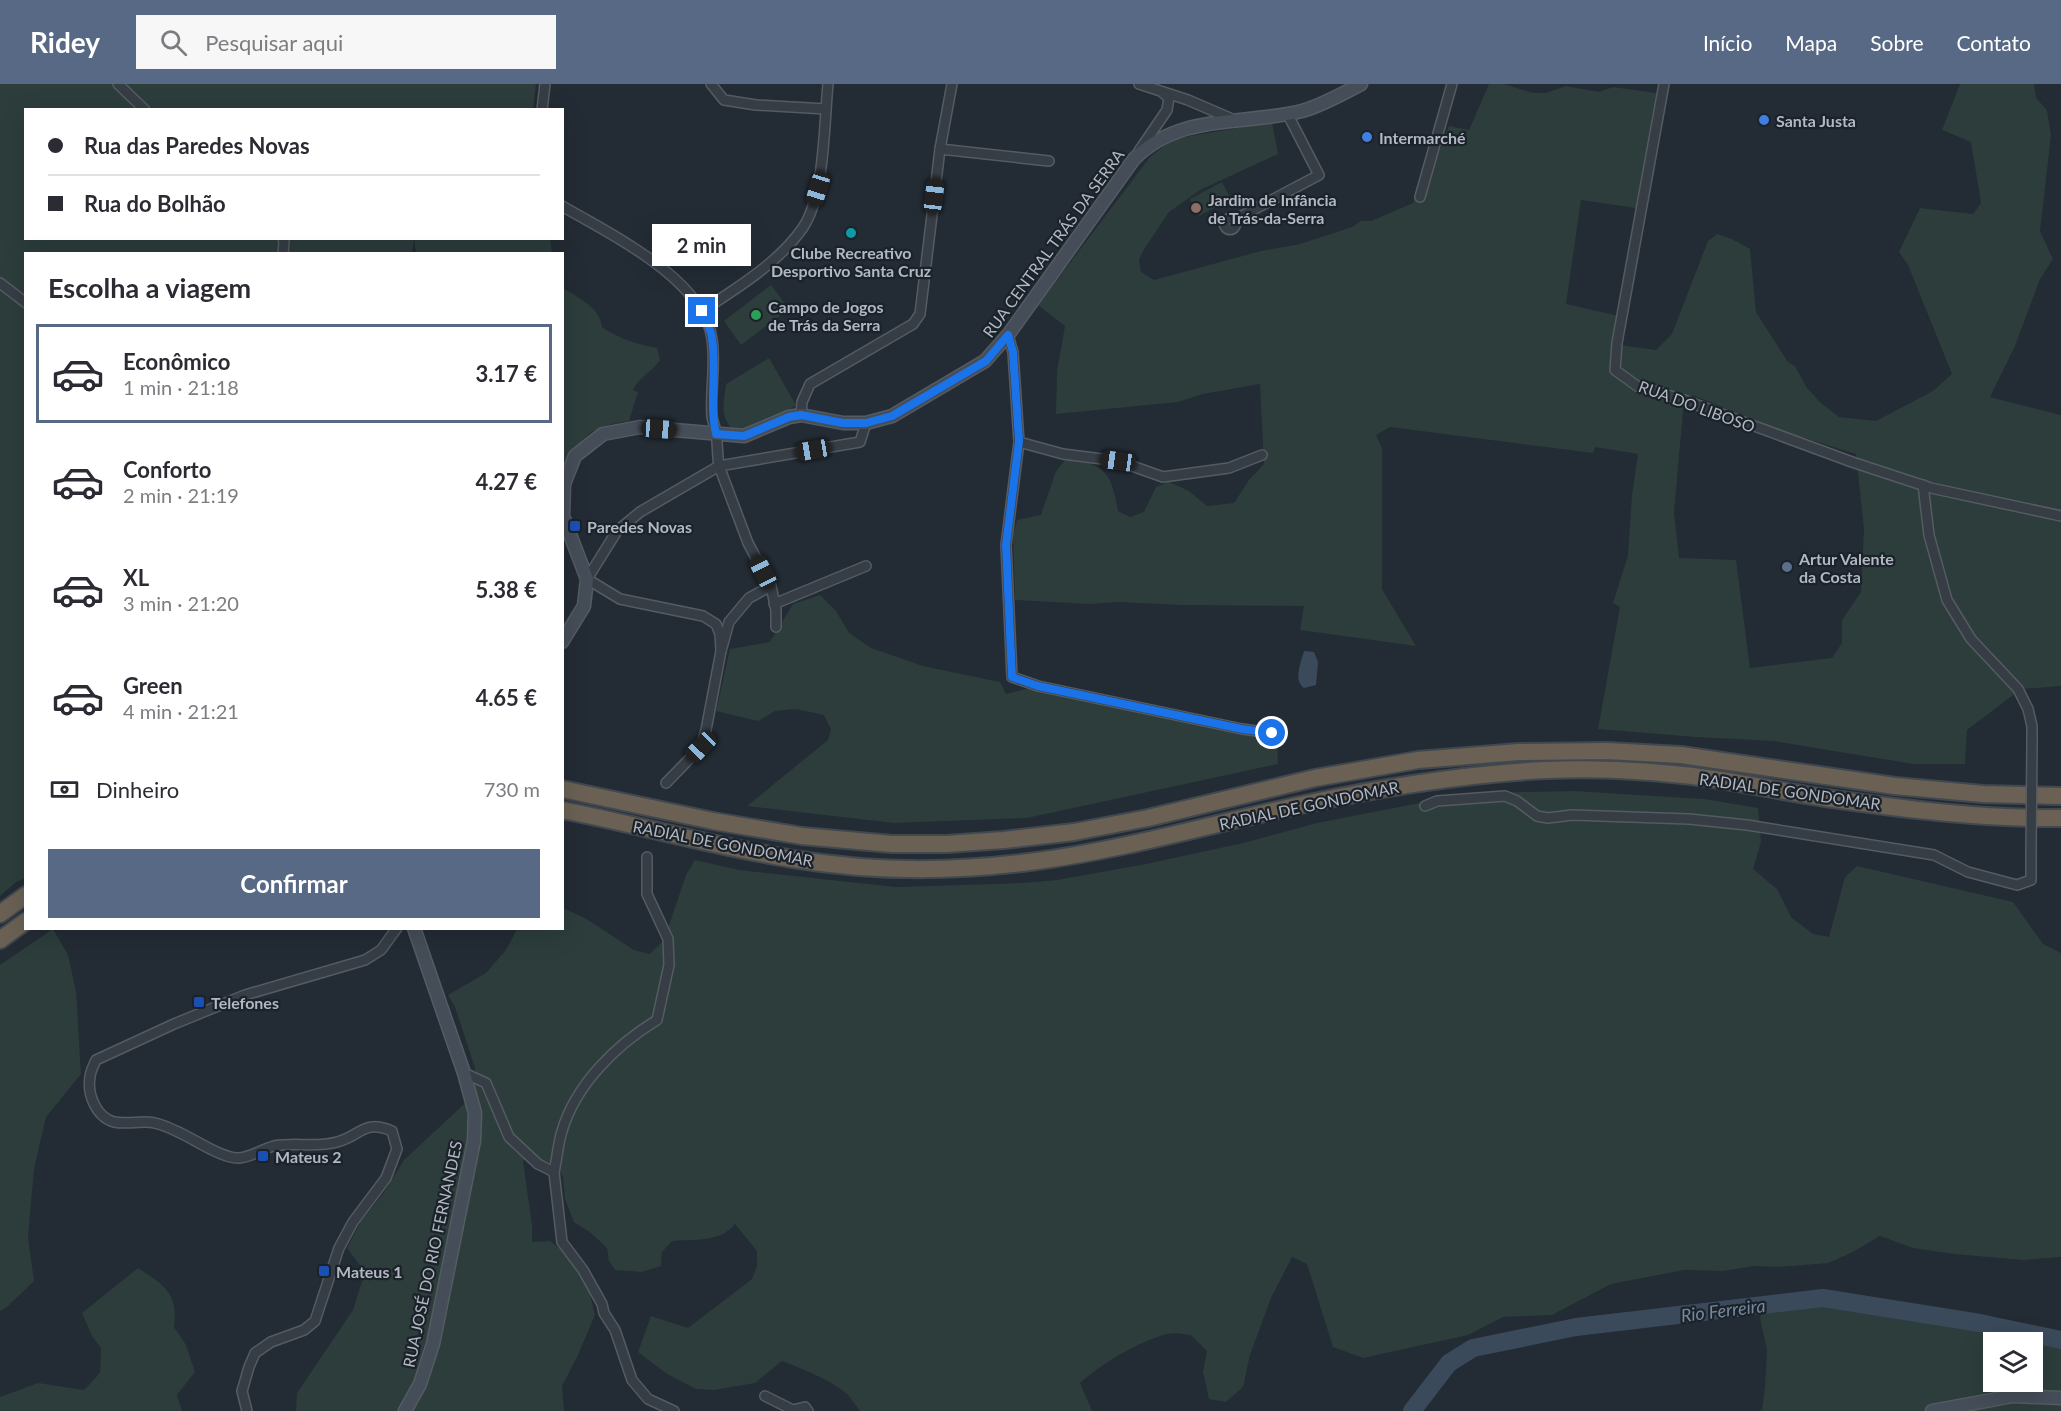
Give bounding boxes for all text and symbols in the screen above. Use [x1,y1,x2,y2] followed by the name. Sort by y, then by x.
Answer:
[136,15,556,69] search box
[30,25,100,59] text: Ridey
[157,26,190,59] icon: search
[205,29,343,56] text: Pesquisar aqui
[1703,30,1752,55] text: Início
[1785,30,1837,55] text: Mapa
[1870,30,1923,55] text: Sobre
[1956,30,2031,55] text: Contato
[1776,111,1856,130] place label: Santa Justa
[1757,113,1771,127] marker: Santa Justa
[1379,128,1466,147] place label: Intermarché
[1360,130,1374,144] marker: Intermarché
[84,132,310,159] text: Rua das Paredes Novas
[978,145,1128,341] street label: RUA CENTRAL TRÁS DA SERRA
[804,169,832,209] car
[923,177,945,215] car
[84,190,226,217] text: Rua do Bolhão
[1208,190,1337,227] place label: Jardim de Infância de Trás-da-Serra
[1189,201,1203,215] marker: Jardim de Infância de Trás-da-Serra
[652,224,752,266] callout: 2 min
[844,226,858,240] marker: Clube Recreativo Desportivo Santa Cruz
[677,233,726,257] text: 2 min
[771,243,931,280] place label: Clube Recreativo Desportivo Santa Cruz
[48,271,251,304] text: Escolha a viagem
[688,297,715,324] route end
[768,297,884,334] place label: Campo de Jogos de Trás da Serra
[749,308,763,322] marker: Campo de Jogos de Trás da Serra
[51,347,105,401] icon: car
[123,348,230,375] text: Econômico
[475,360,537,387] text: 3.17 €
[123,375,239,399] text: 1 min · 21:18
[1636,376,1758,436] street label: RUA DO LIBOSO
[640,419,678,439] car
[794,438,832,462] car
[1099,450,1137,472] car
[51,455,105,509] icon: car
[123,456,211,483] text: Conforto
[475,468,537,495] text: 4.27 €
[123,483,239,507] text: 2 min · 21:19
[587,517,692,536] place label: Paredes Novas
[568,519,582,533] marker: Paredes Novas
[1798,549,1894,586] place label: Artur Valente da Costa
[747,552,779,592] car
[1780,560,1794,574] marker: Artur Valente da Costa
[51,563,105,617] icon: car
[123,564,149,591] text: XL
[475,576,537,603] text: 5.38 €
[123,591,239,615] text: 3 min · 21:20
[51,671,105,725] icon: car
[123,672,183,699] text: Green
[475,684,537,711] text: 4.65 €
[123,699,239,723] text: 4 min · 21:21
[1258,719,1285,746] route start
[682,728,720,766] car
[1698,769,1882,813] street label: RADIAL DE GONDOMAR
[48,773,81,806] icon: cash
[96,776,179,803] text: Dinheiro
[484,777,540,801] text: 730 m
[1217,777,1401,833] street label: RADIAL DE GONDOMAR
[631,816,815,870] street label: RADIAL DE GONDOMAR
[48,849,540,918] button: Confirmar
[211,993,279,1012] place label: Telefones
[192,995,206,1009] marker: Telefones
[399,1139,465,1369] street label: RUA JOSÉ DO RIO FERNANDES
[275,1147,342,1166] place label: Mateus 2
[256,1149,270,1163] marker: Mateus 2
[336,1262,403,1281] place label: Mateus 1
[317,1264,331,1278] marker: Mateus 1
[1679,1294,1767,1326] water label: Rio Ferreira
[1983,1332,2043,1392] map controls
[1983,1332,2043,1392] button: layers

